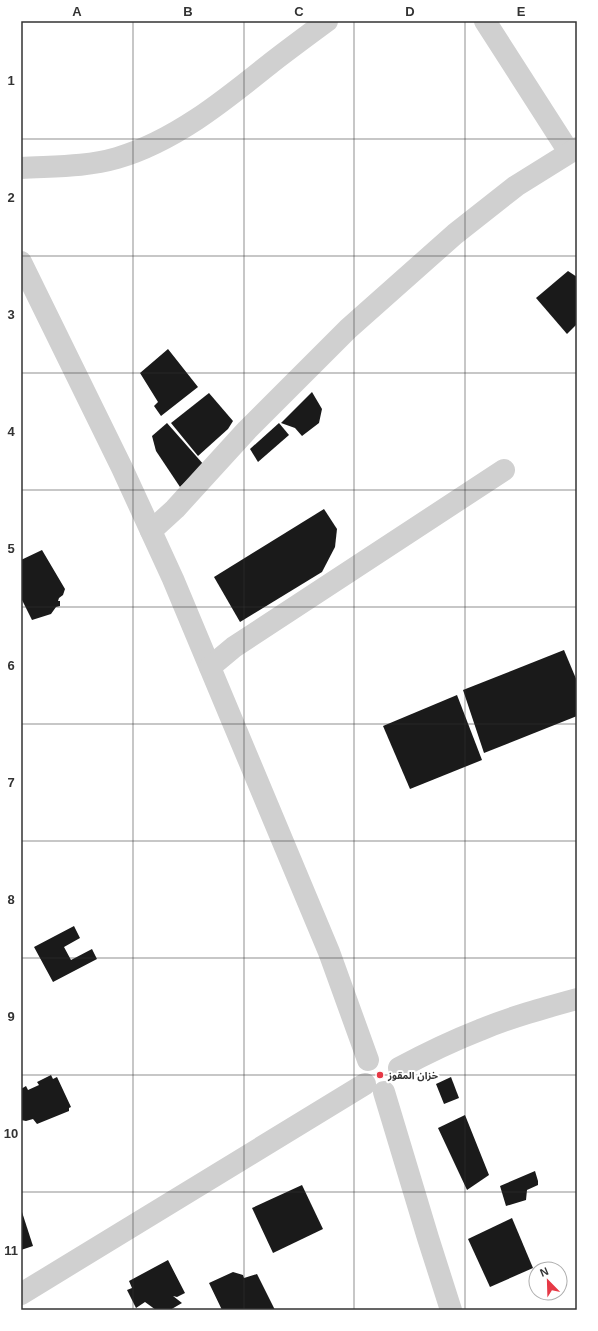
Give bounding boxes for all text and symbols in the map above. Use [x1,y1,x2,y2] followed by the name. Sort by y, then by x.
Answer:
[72,4,82,19] text: A
[183,4,193,19] text: B
[294,4,304,19] text: C
[405,4,415,19] text: D
[517,4,526,19] text: E
[7,73,15,88] text: 1
[7,190,15,205] text: 2
[7,307,15,322] text: 3
[7,424,15,439] text: 4
[7,541,15,556] text: 5
[7,658,15,673] text: 6
[7,775,15,790] text: 7
[7,892,15,907] text: 8
[7,1009,15,1024] text: 9
[375,1070,385,1080] marker: خزان المقوز
[387,1070,439,1082] place label: خزان المقوز
[4,1126,18,1141] text: 10
[4,1243,18,1258] text: 11
[528,1261,568,1301] north arrow
[538,1265,550,1279] text: N

